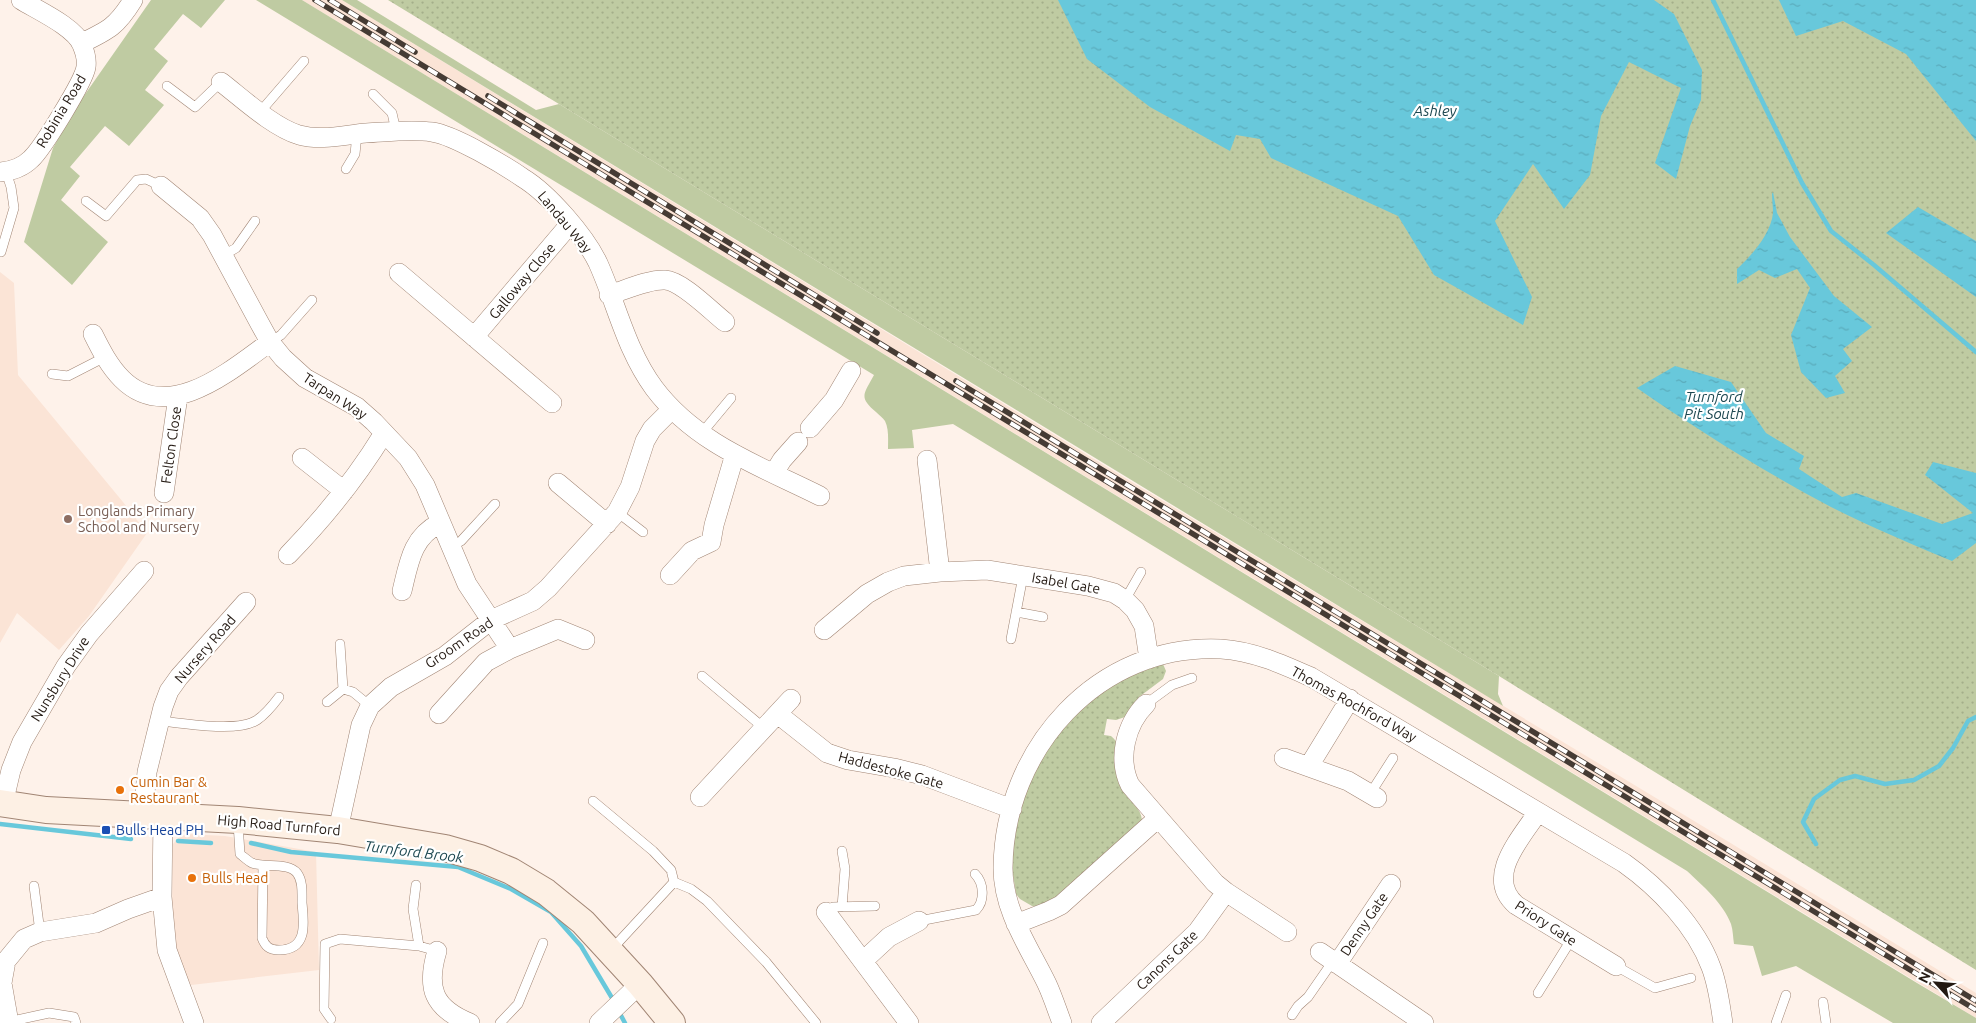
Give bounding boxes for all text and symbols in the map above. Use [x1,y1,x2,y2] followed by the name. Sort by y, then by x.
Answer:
[33,72,89,150] street label: Robinia Road
[1413,102,1457,119] water label: Ashley
[535,188,596,256] street label: Landau Way
[486,240,558,322] street label: Galloway Close
[300,369,370,423] street label: Tarpan Way
[1684,388,1744,422] water label: Turnford Pit South
[158,405,184,485] street label: Felton Close
[78,503,199,535] place label: Longlands Primary School and Nursery
[62,513,74,525] marker: Longlands Primary School and Nursery
[1030,569,1102,597] street label: Isabel Gate
[171,612,239,686] street label: Nursery Road
[422,614,496,672] street label: Groom Road
[28,634,92,724] street label: Nunsbury Drive
[1289,663,1420,745] street label: Thomas Rochford Way
[837,748,945,792] street label: Haddestoke Gate
[130,774,208,806] place label: Cumin Bar & Restaurant
[114,784,126,796] marker: Cumin Bar & Restaurant
[217,812,341,838] street label: High Road Turnford
[116,822,204,838] place label: Bulls Head PH
[100,824,112,836] marker: Bulls Head PH
[364,837,465,866] water label: Turnford Brook
[202,870,268,886] place label: Bulls Head
[186,872,198,884] marker: Bulls Head
[1337,889,1391,959] street label: Denny Gate
[1512,897,1580,949] street label: Priory Gate
[1133,927,1201,993] street label: Canons Gate
[1911,958,1961,1008] north arrow
[1915,969,1934,986] text: N

